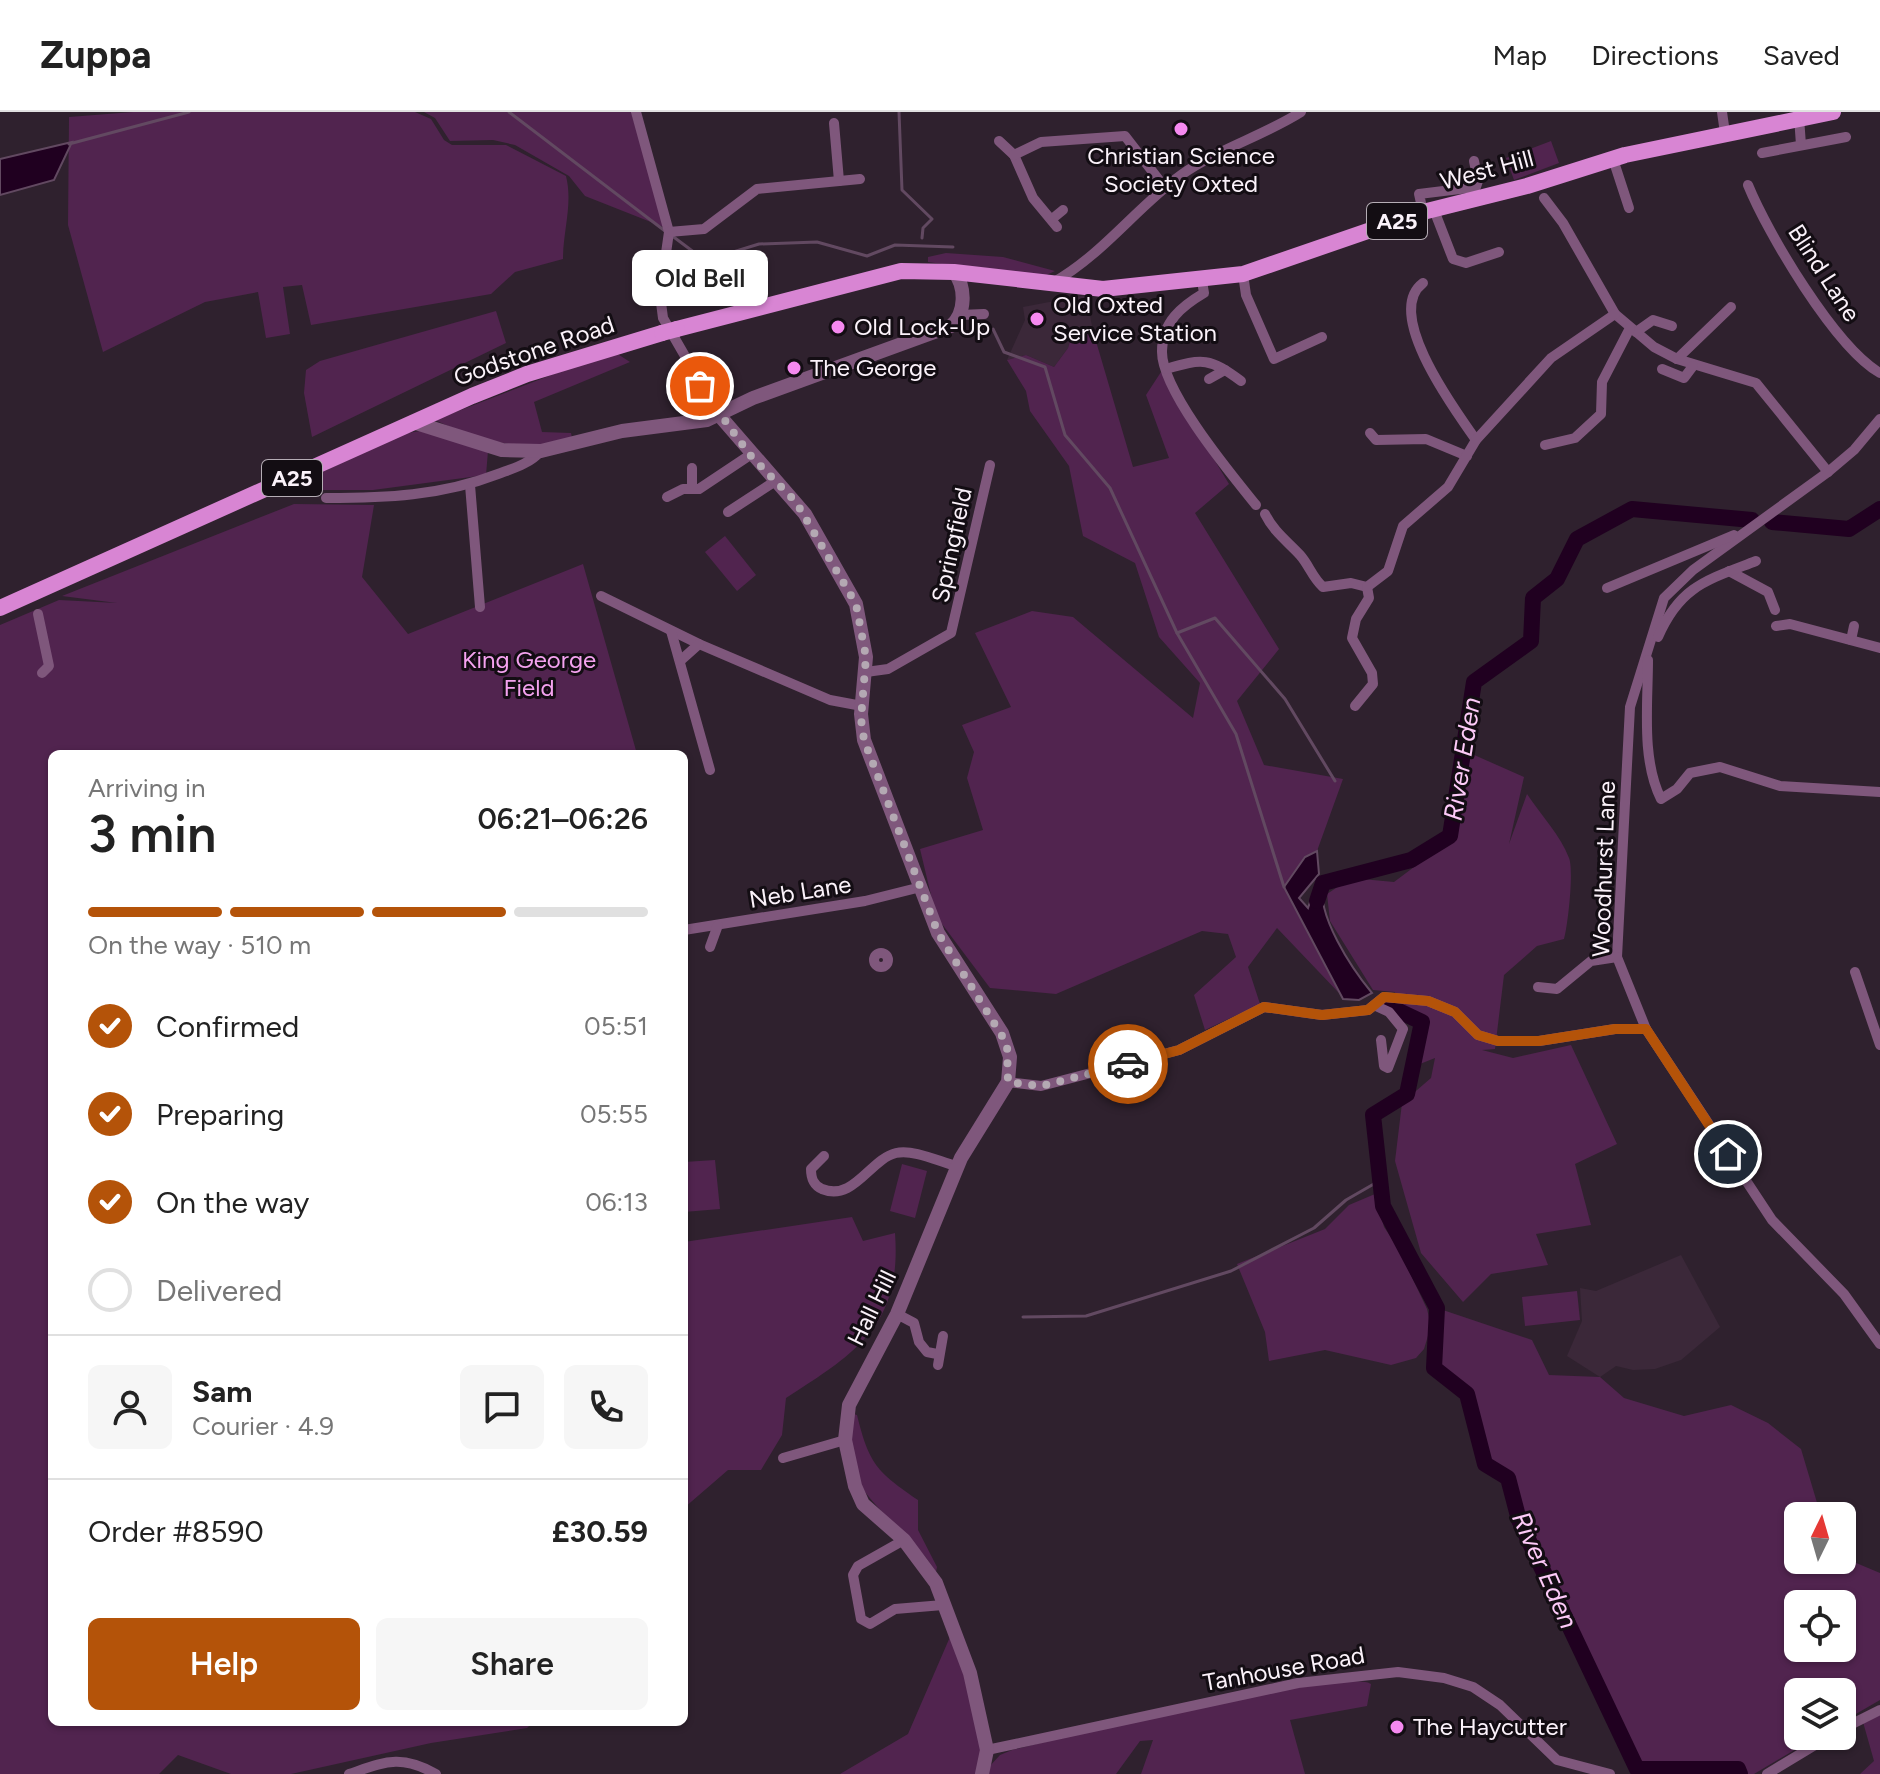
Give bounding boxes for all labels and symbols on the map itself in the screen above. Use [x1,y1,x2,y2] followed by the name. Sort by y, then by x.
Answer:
[1172,120,1190,138] marker: Christian Science Society Oxted
[1087,141,1275,198] place label: Christian Science Society Oxted
[1437,143,1537,196] street label: West Hill
[1367,203,1427,239] road number: A25
[1782,219,1867,327] street label: Blind Lane
[632,250,768,306] callout: Old Bell
[1053,290,1217,347] place label: Old Oxted Service Station
[450,309,618,392] street label: Godstone Road
[1028,310,1046,328] marker: Old Oxted Service Station
[854,312,990,341] place label: Old Lock-Up
[829,318,847,336] marker: Old Lock-Up
[666,352,734,420] pin
[810,353,936,382] place label: The George
[785,359,803,377] marker: The George
[262,460,322,496] road number: A25
[925,485,978,605] street label: Springfield
[462,645,596,702] park label: King George Field
[1436,695,1488,823] water label: River Eden
[1586,780,1621,958] street label: Woodhurst Lane
[747,869,853,914] street label: Neb Lane
[1088,1024,1168,1104] courier
[1694,1120,1762,1188] pin
[841,1265,902,1350] street label: Hall Hill
[1784,1502,1856,1574] north arrow
[1505,1507,1585,1633] water label: River Eden
[1201,1640,1367,1697] street label: Tanhouse Road
[1413,1712,1567,1741] place label: The Haycutter
[1388,1718,1406,1736] marker: The Haycutter

